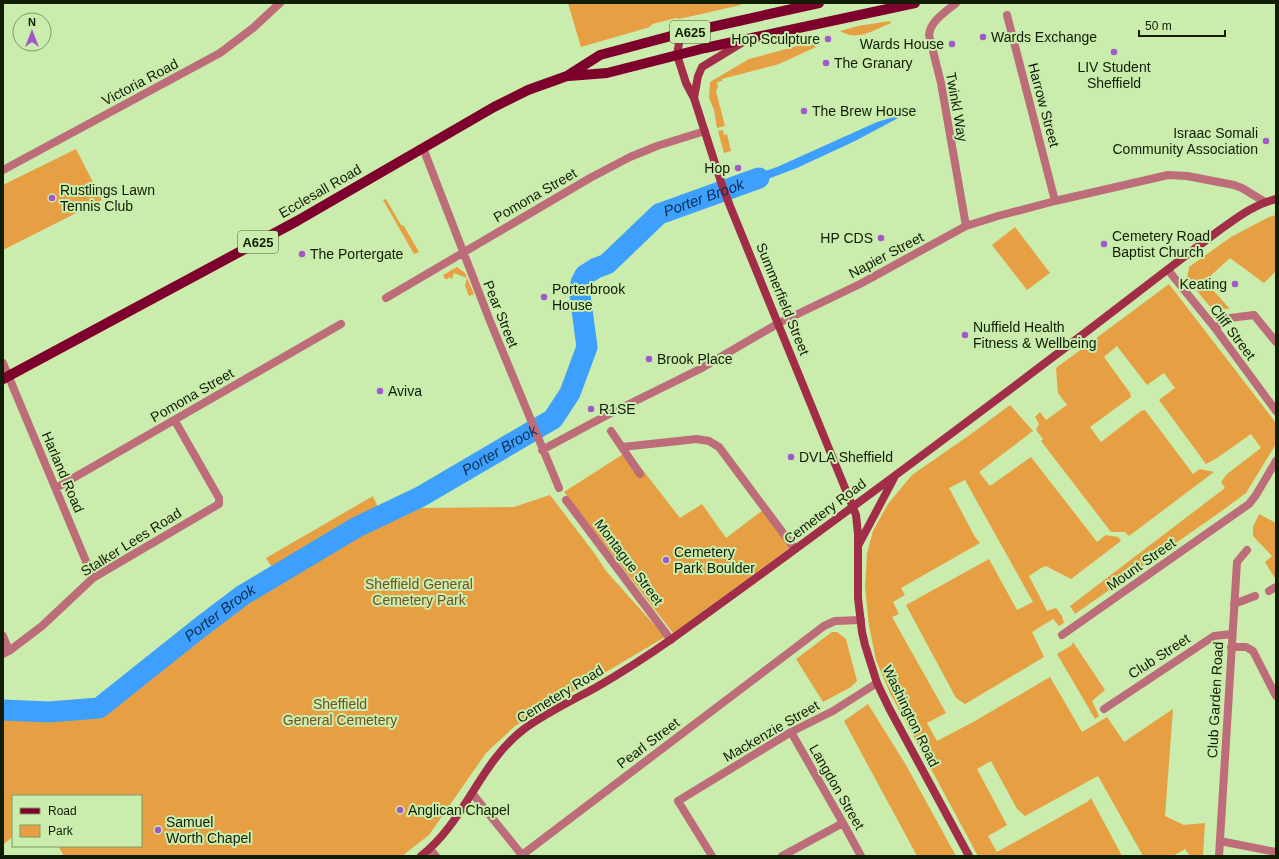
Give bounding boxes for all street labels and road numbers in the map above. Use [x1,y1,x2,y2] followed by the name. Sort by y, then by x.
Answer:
[670,21,710,43] road number: A625
[99,55,181,109] street label: Victoria Road
[1025,61,1063,149] street label: Harrow Street
[943,71,971,143] street label: Twinkl Way
[276,161,364,221] street label: Ecclesall Road
[491,165,580,225] street label: Pomona Street
[846,229,926,281] street label: Napier Street
[238,231,278,253] road number: A625
[753,240,813,358] street label: Summerfield Street
[480,278,522,350] street label: Pear Street
[1207,301,1259,363] street label: Cliff Street
[148,365,237,425] street label: Pomona Street
[39,429,87,515] street label: Harland Road
[781,475,869,547] street label: Cemetery Road
[78,505,184,579] street label: Stalker Lees Road
[591,516,667,608] street label: Montague Street
[1104,534,1179,594] street label: Mount Street
[1125,630,1193,682] street label: Club Street
[1204,641,1226,759] street label: Club Garden Road
[514,662,606,726] street label: Cemetery Road
[880,663,942,769] street label: Washington Road
[720,697,822,765] street label: Mackenzie Street
[614,714,682,772] street label: Pearl Street
[806,742,868,833] street label: Langdon Street

